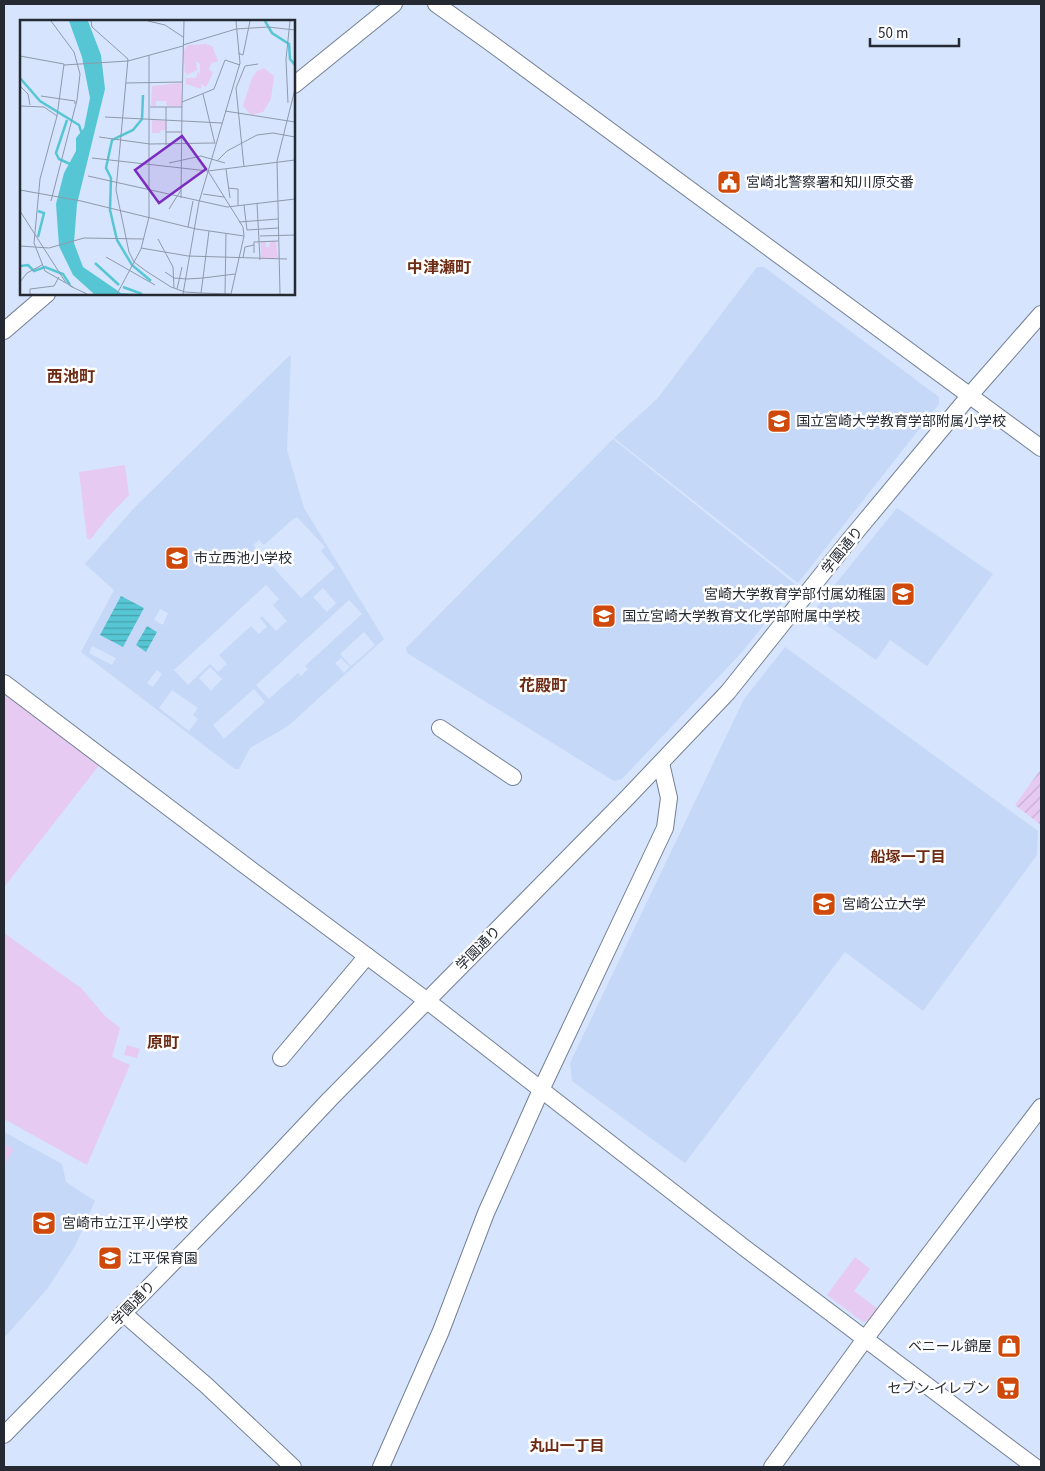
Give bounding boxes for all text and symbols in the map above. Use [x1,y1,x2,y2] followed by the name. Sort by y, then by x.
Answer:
[870,15,959,47] scale bar
[20,20,295,295] inset map
[878,23,908,44] text: 50 m
[716,169,742,195] public building icon: 宮崎北警察署和知川原交番
[746,173,914,193] place label: 宮崎北警察署和知川原交番
[407,257,471,279] district label: 中津瀬町
[47,366,95,388] district label: 西池町
[766,408,792,434] school or university icon: 国立宮崎大学教育学部附属小学校
[796,412,1006,432] place label: 国立宮崎大学教育学部附属小学校
[817,523,868,579] street label: 学園通り
[164,545,190,571] school or university icon: 市立西池小学校
[194,549,292,569] place label: 市立西池小学校
[890,581,916,607] school or university icon: 宮崎大学教育学部付属幼稚園
[704,585,886,605] place label: 宮崎大学教育学部付属幼稚園
[591,603,617,629] school or university icon: 国立宮崎大学教育文化学部附属中学校
[622,607,860,627] place label: 国立宮崎大学教育文化学部附属中学校
[519,675,567,697] district label: 花殿町
[870,847,946,868] district label: 船塚一丁目
[811,891,837,917] school or university icon: 宮崎公立大学
[842,895,926,915] place label: 宮崎公立大学
[452,922,506,976] street label: 学園通り
[147,1032,179,1054] district label: 原町
[31,1210,57,1236] school or university icon: 宮崎市立江平小学校
[62,1214,188,1234] place label: 宮崎市立江平小学校
[97,1245,123,1271] school or university icon: 江平保育園
[128,1249,198,1269] place label: 江平保育園
[107,1277,160,1331] street label: 学園通り
[996,1333,1022,1359] shop icon: ベニール錦屋
[908,1337,992,1357] place label: ベニール錦屋
[995,1375,1021,1401] supermarket icon: セブン-イレブン
[888,1379,990,1399] place label: セブン-イレブン
[529,1436,605,1457] district label: 丸山一丁目

